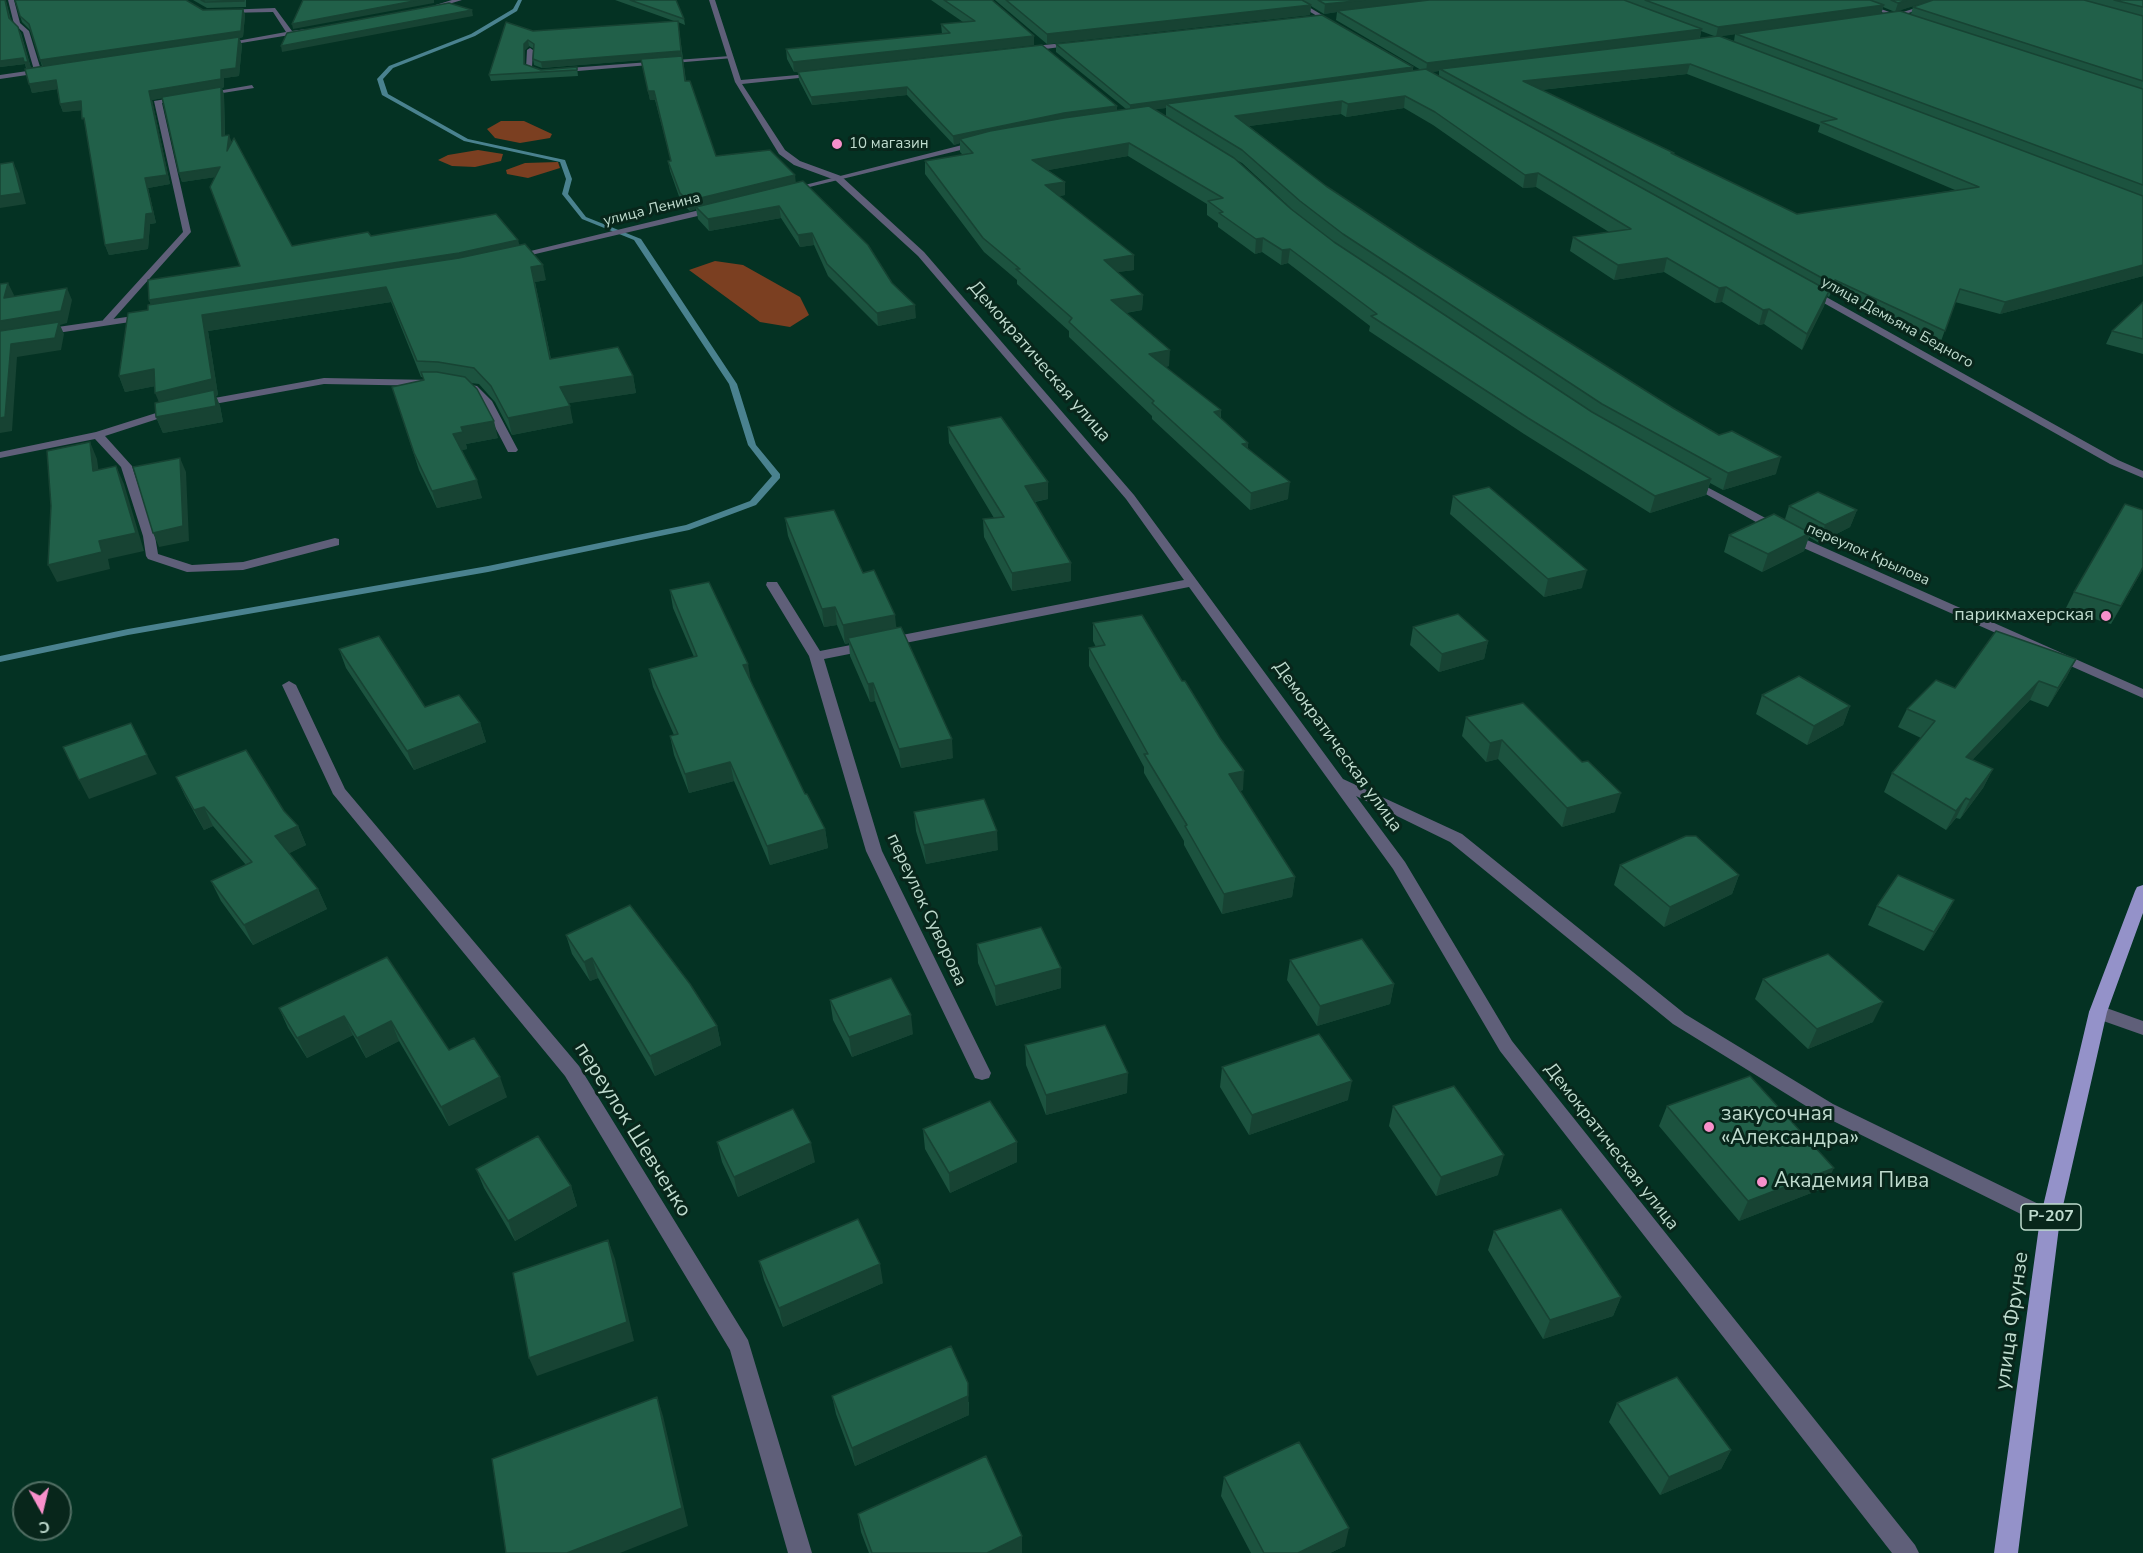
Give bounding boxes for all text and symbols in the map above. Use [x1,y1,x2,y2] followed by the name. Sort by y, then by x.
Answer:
[849,135,928,153] place label: 10 магазин
[830,137,844,151] marker: 10 магазин
[602,189,702,231] street label: улица Ленина
[1818,274,1976,372] street label: улица Демьяна Бедного
[963,277,1115,447] street label: Демократическая улица
[1804,520,1932,590] street label: переулок Крылова
[1954,605,2094,627] place label: парикмахерская
[2099,609,2113,623] marker: парикмахерская
[1268,657,1406,837] street label: Демократическая улица
[881,830,971,990] street label: переулок Суворова
[568,1038,696,1222] street label: переулок Шевченко
[1539,1059,1683,1235] street label: Демократическая улица
[1721,1102,1859,1152] place label: закусочная «Александра»
[1702,1120,1716,1134] marker: закусочная «Александра»
[1774,1169,1929,1195] place label: Академия Пива
[1755,1175,1769,1189] marker: Академия Пива
[2021,1204,2081,1230] road number: Р-207
[1991,1250,2035,1392] street label: улица Фрунзе
[12,1481,72,1541] north arrow
[37,1515,51,1538] text: С

